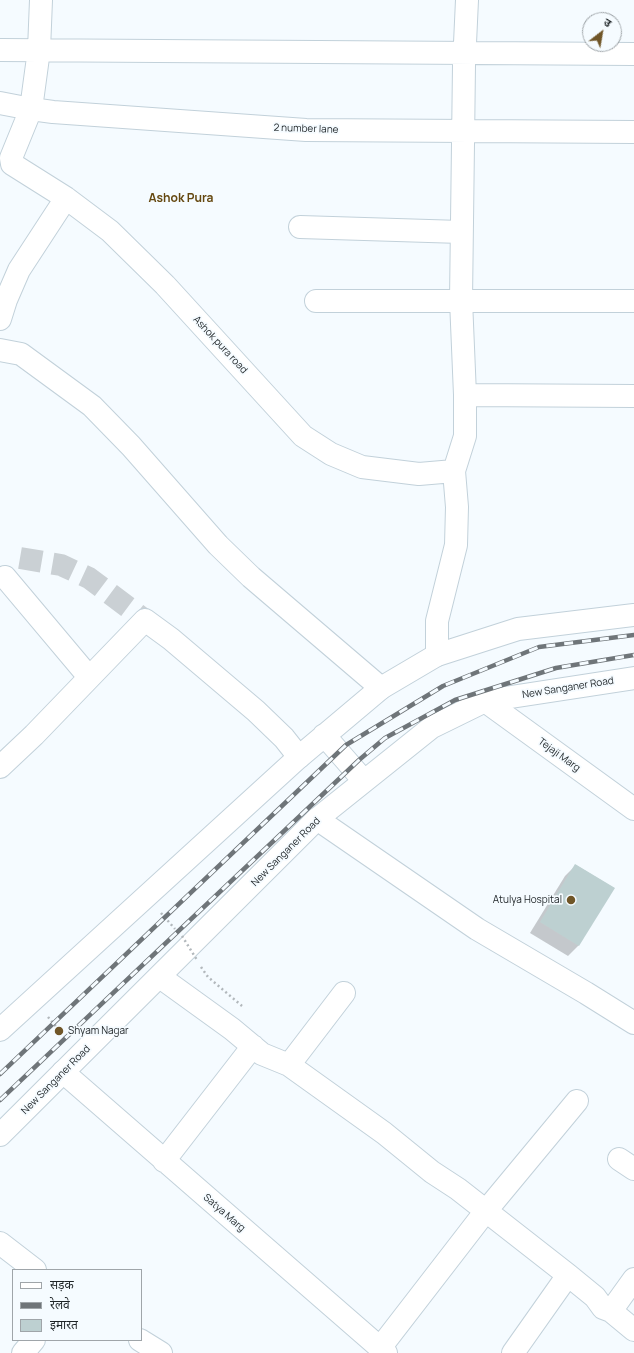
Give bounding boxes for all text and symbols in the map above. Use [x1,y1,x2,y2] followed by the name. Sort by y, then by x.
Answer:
[582,12,622,52] north arrow
[601,14,615,30] text: उ
[273,122,339,136] street label: 2 number lane
[148,192,214,206] district label: Ashok Pura
[190,314,250,376] street label: Ashok pura road
[521,675,615,701] street label: New Sanganer Road
[536,736,582,774] street label: Tejaji Marg
[249,815,323,889] street label: New Sanganer Road
[493,894,562,906] place label: Atulya Hospital
[565,894,577,906] marker: Atulya Hospital
[53,1025,65,1037] marker: Shyam Nagar
[68,1025,129,1037] place label: Shyam Nagar
[19,1043,93,1117] street label: New Sanganer Road
[201,1192,247,1234] street label: Satya Marg
[12,1269,142,1341] legend
[50,1276,74,1293] text: सड़क
[50,1296,70,1313] text: रेलवे
[50,1316,78,1333] text: इमारत

